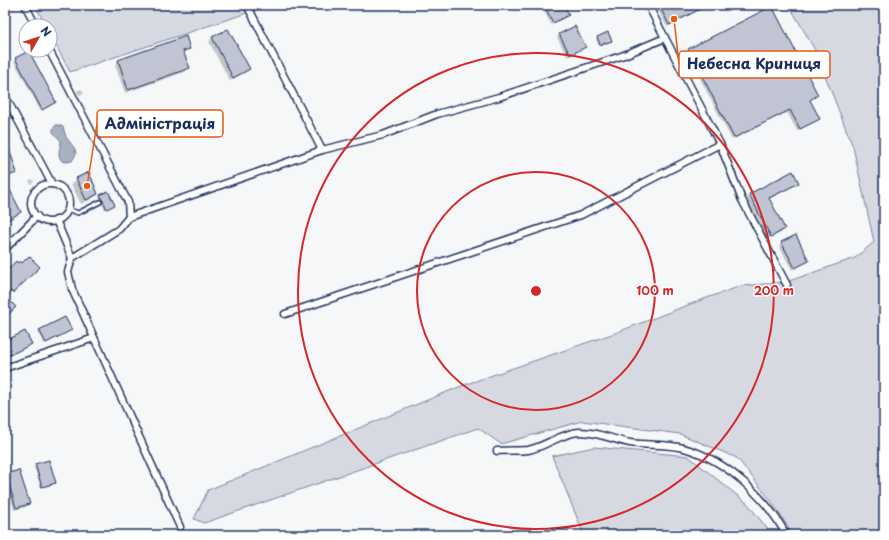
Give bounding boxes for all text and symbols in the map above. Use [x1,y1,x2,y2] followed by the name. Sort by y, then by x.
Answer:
[18,18,58,58] north arrow
[37,23,56,40] text: N
[679,51,830,78] callout: Небесна Криниця
[687,51,821,74] text: Небесна Криниця
[97,110,223,137] callout: Адміністрація
[105,111,215,134] text: Адміністрація
[636,281,674,299] text: 100 m
[754,281,794,299] text: 200 m
[529,284,543,298] centre of rings

